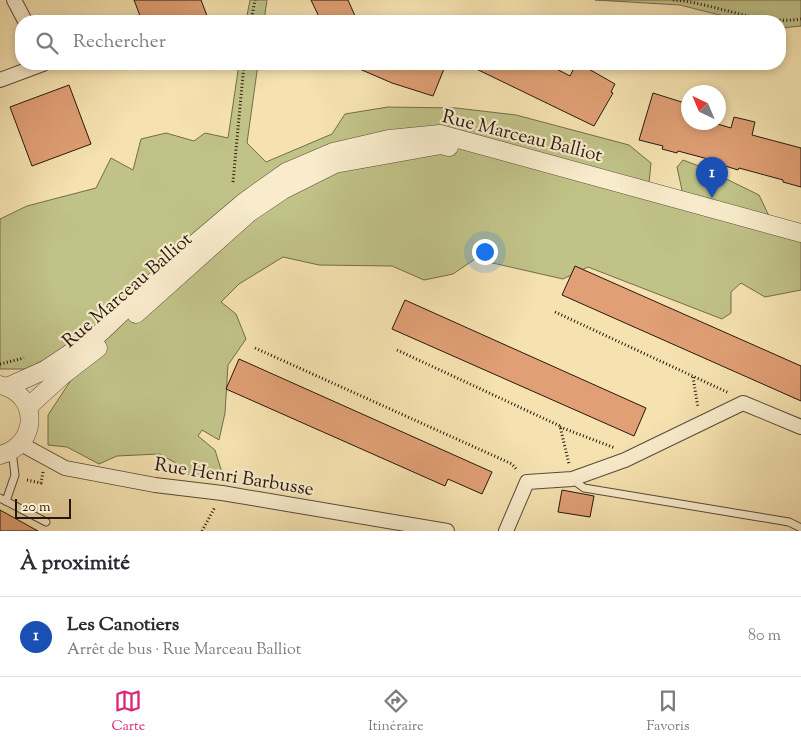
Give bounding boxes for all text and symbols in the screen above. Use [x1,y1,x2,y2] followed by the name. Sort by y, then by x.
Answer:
[15,15,786,70] search box
[33,29,61,57] icon: search
[73,29,166,56] text: Rechercher
[681,85,726,130] north arrow
[439,104,605,170] street label: Rue Marceau Balliot
[696,157,728,198] pin: 1
[57,227,199,355] street label: Rue Marceau Balliot
[472,239,498,265] your location
[152,452,316,504] street label: Rue Henri Barbusse
[15,496,71,519] scale bar
[22,498,51,518] text: 20 m
[20,549,130,579] text: À proximité
[67,612,179,639] text: Les Canotiers
[33,625,39,648] text: 1
[748,625,781,648] text: 80 m
[67,639,301,662] text: Arrêt de bus · Rue Marceau Balliot
[111,687,145,737] tab: Carte
[368,687,424,737] tab: Itinéraire
[646,687,690,737] tab: Favoris

